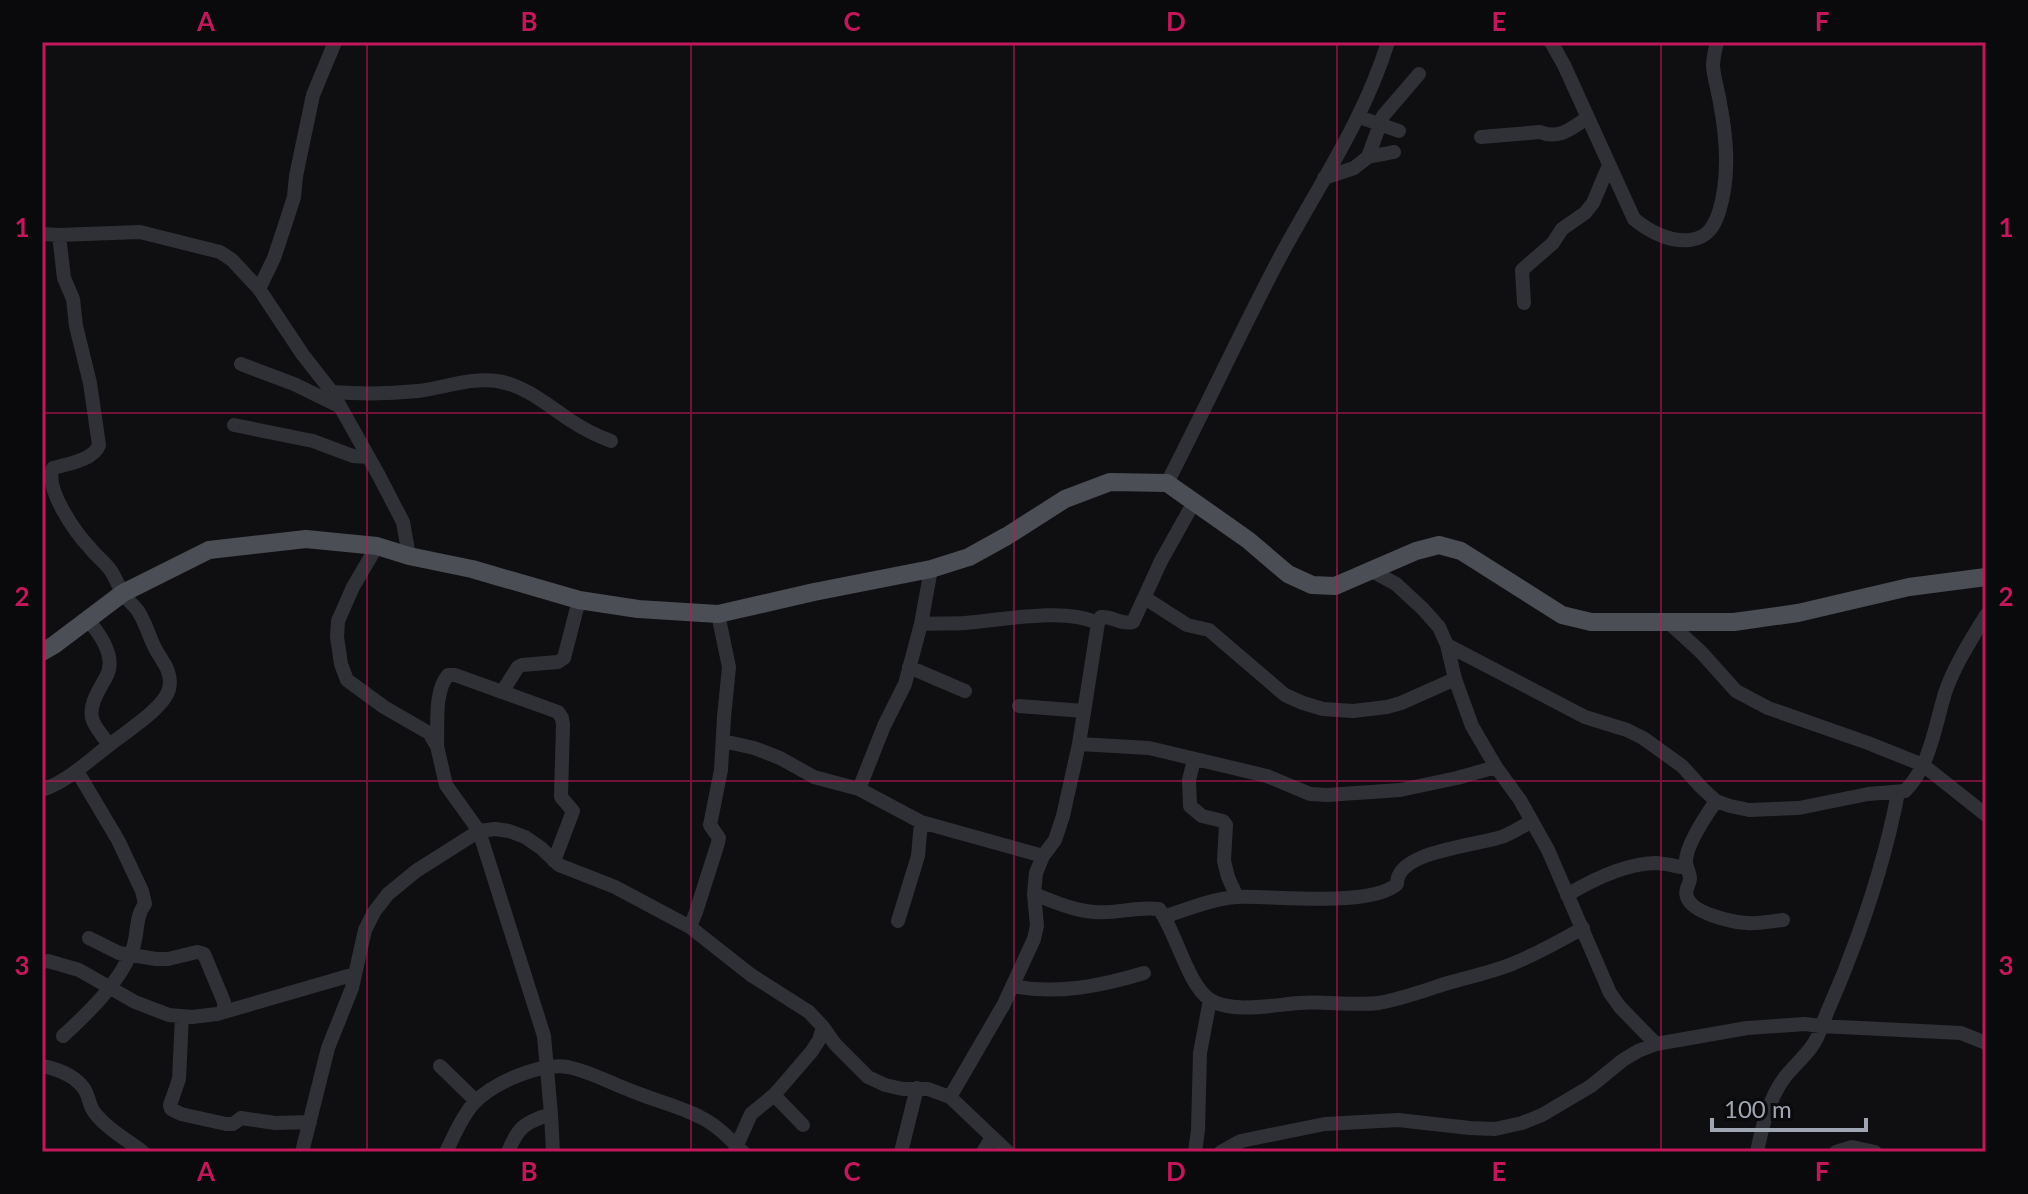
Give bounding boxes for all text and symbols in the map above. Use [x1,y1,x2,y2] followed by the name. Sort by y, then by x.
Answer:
[196,5,216,37] text: A
[520,5,538,37] text: B
[843,5,861,37] text: C
[1166,5,1186,37] text: D
[1492,5,1506,37] text: E
[1815,5,1829,37] text: F
[14,211,30,243] text: 1
[1998,211,2014,243] text: 1
[14,580,30,612] text: 2
[1998,580,2014,612] text: 2
[14,949,30,981] text: 3
[1998,949,2014,981] text: 3
[1712,1082,1866,1132] scale bar
[1724,1094,1792,1123] text: 100 m
[196,1155,216,1187] text: A
[520,1155,538,1187] text: B
[843,1155,861,1187] text: C
[1166,1155,1186,1187] text: D
[1492,1155,1506,1187] text: E
[1815,1155,1829,1187] text: F

